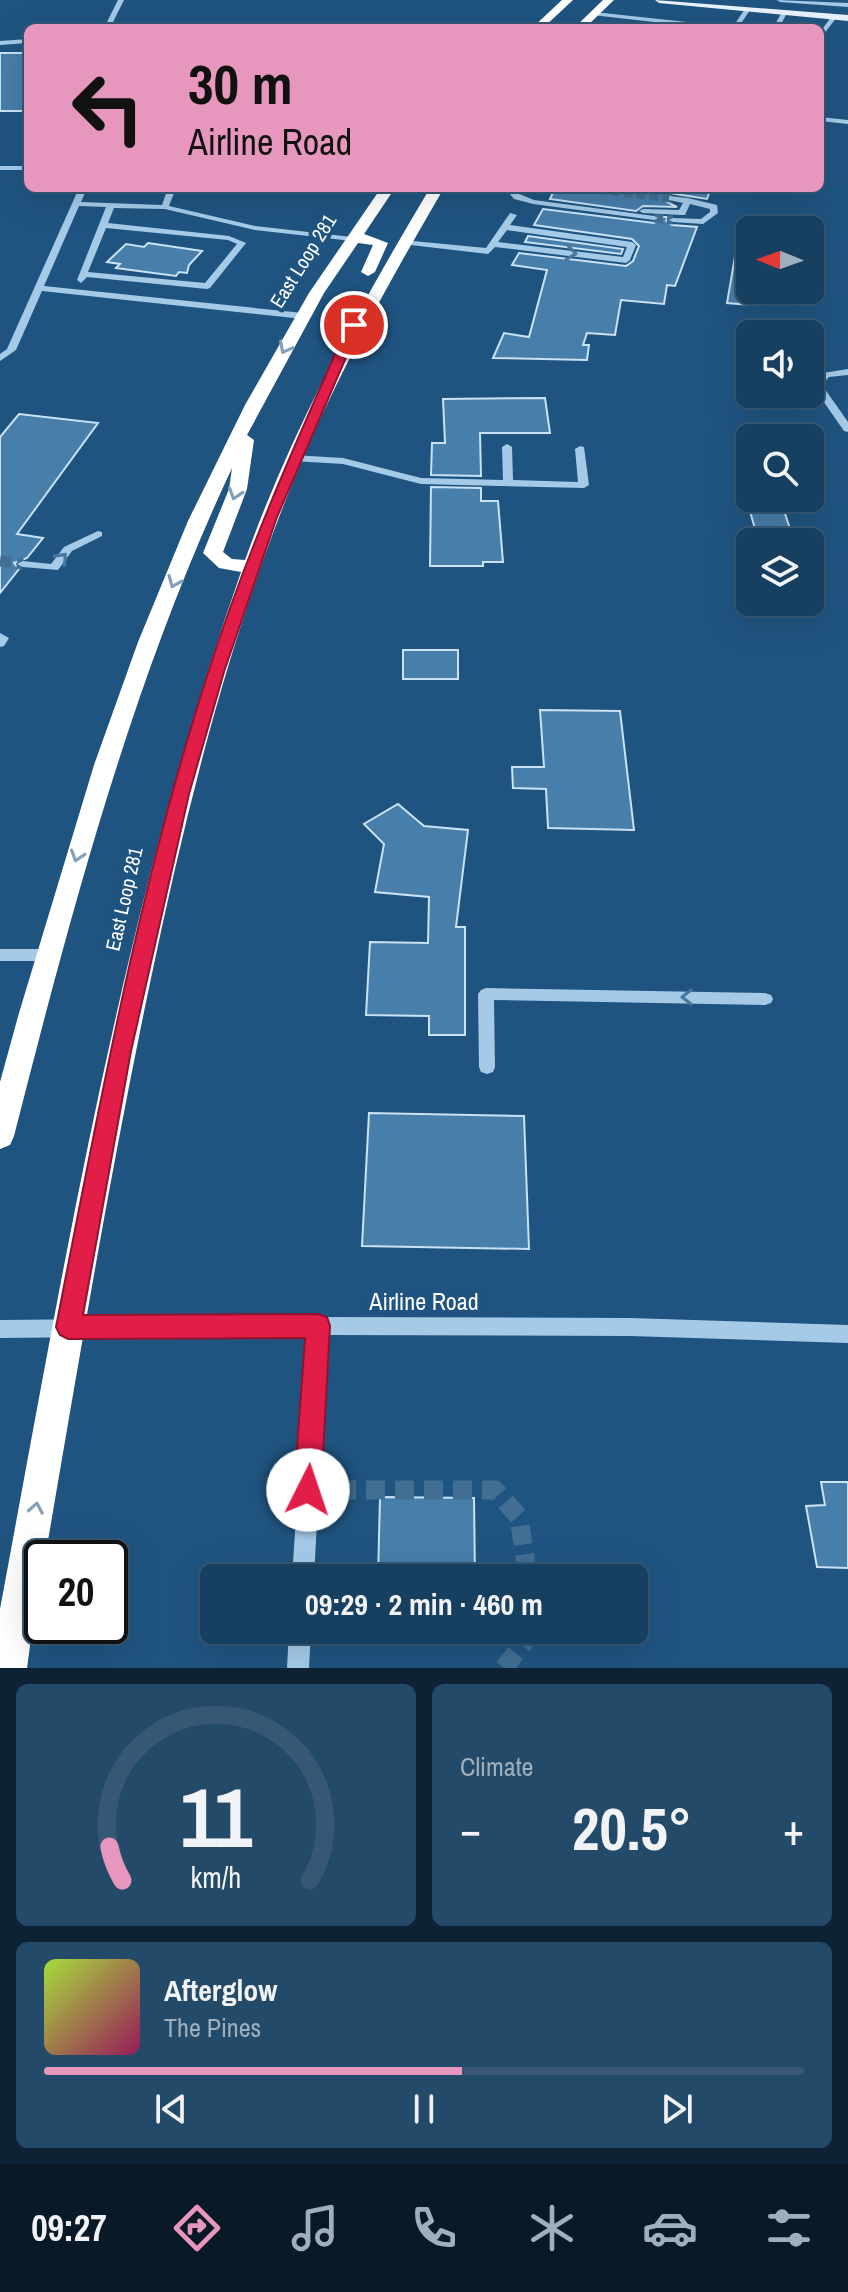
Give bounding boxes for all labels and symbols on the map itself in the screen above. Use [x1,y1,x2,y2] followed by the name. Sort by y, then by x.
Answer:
[263,209,342,313] street label: East Loop 281
[736,216,824,304] north arrow
[564,244,578,261] one-way arrow
[320,291,388,359] pin
[280,339,295,354] one-way arrow
[228,486,244,500] one-way arrow
[53,553,67,567] one-way arrow
[167,575,184,589] one-way arrow
[98,844,149,953] street label: East Loop 281
[71,848,87,862] one-way arrow
[680,989,693,1006] one-way arrow
[368,1285,479,1317] street label: Airline Road
[266,1448,350,1532] position arrow
[26,1502,43,1515] one-way arrow
[24,1540,128,1644] speed limit sign: 20

